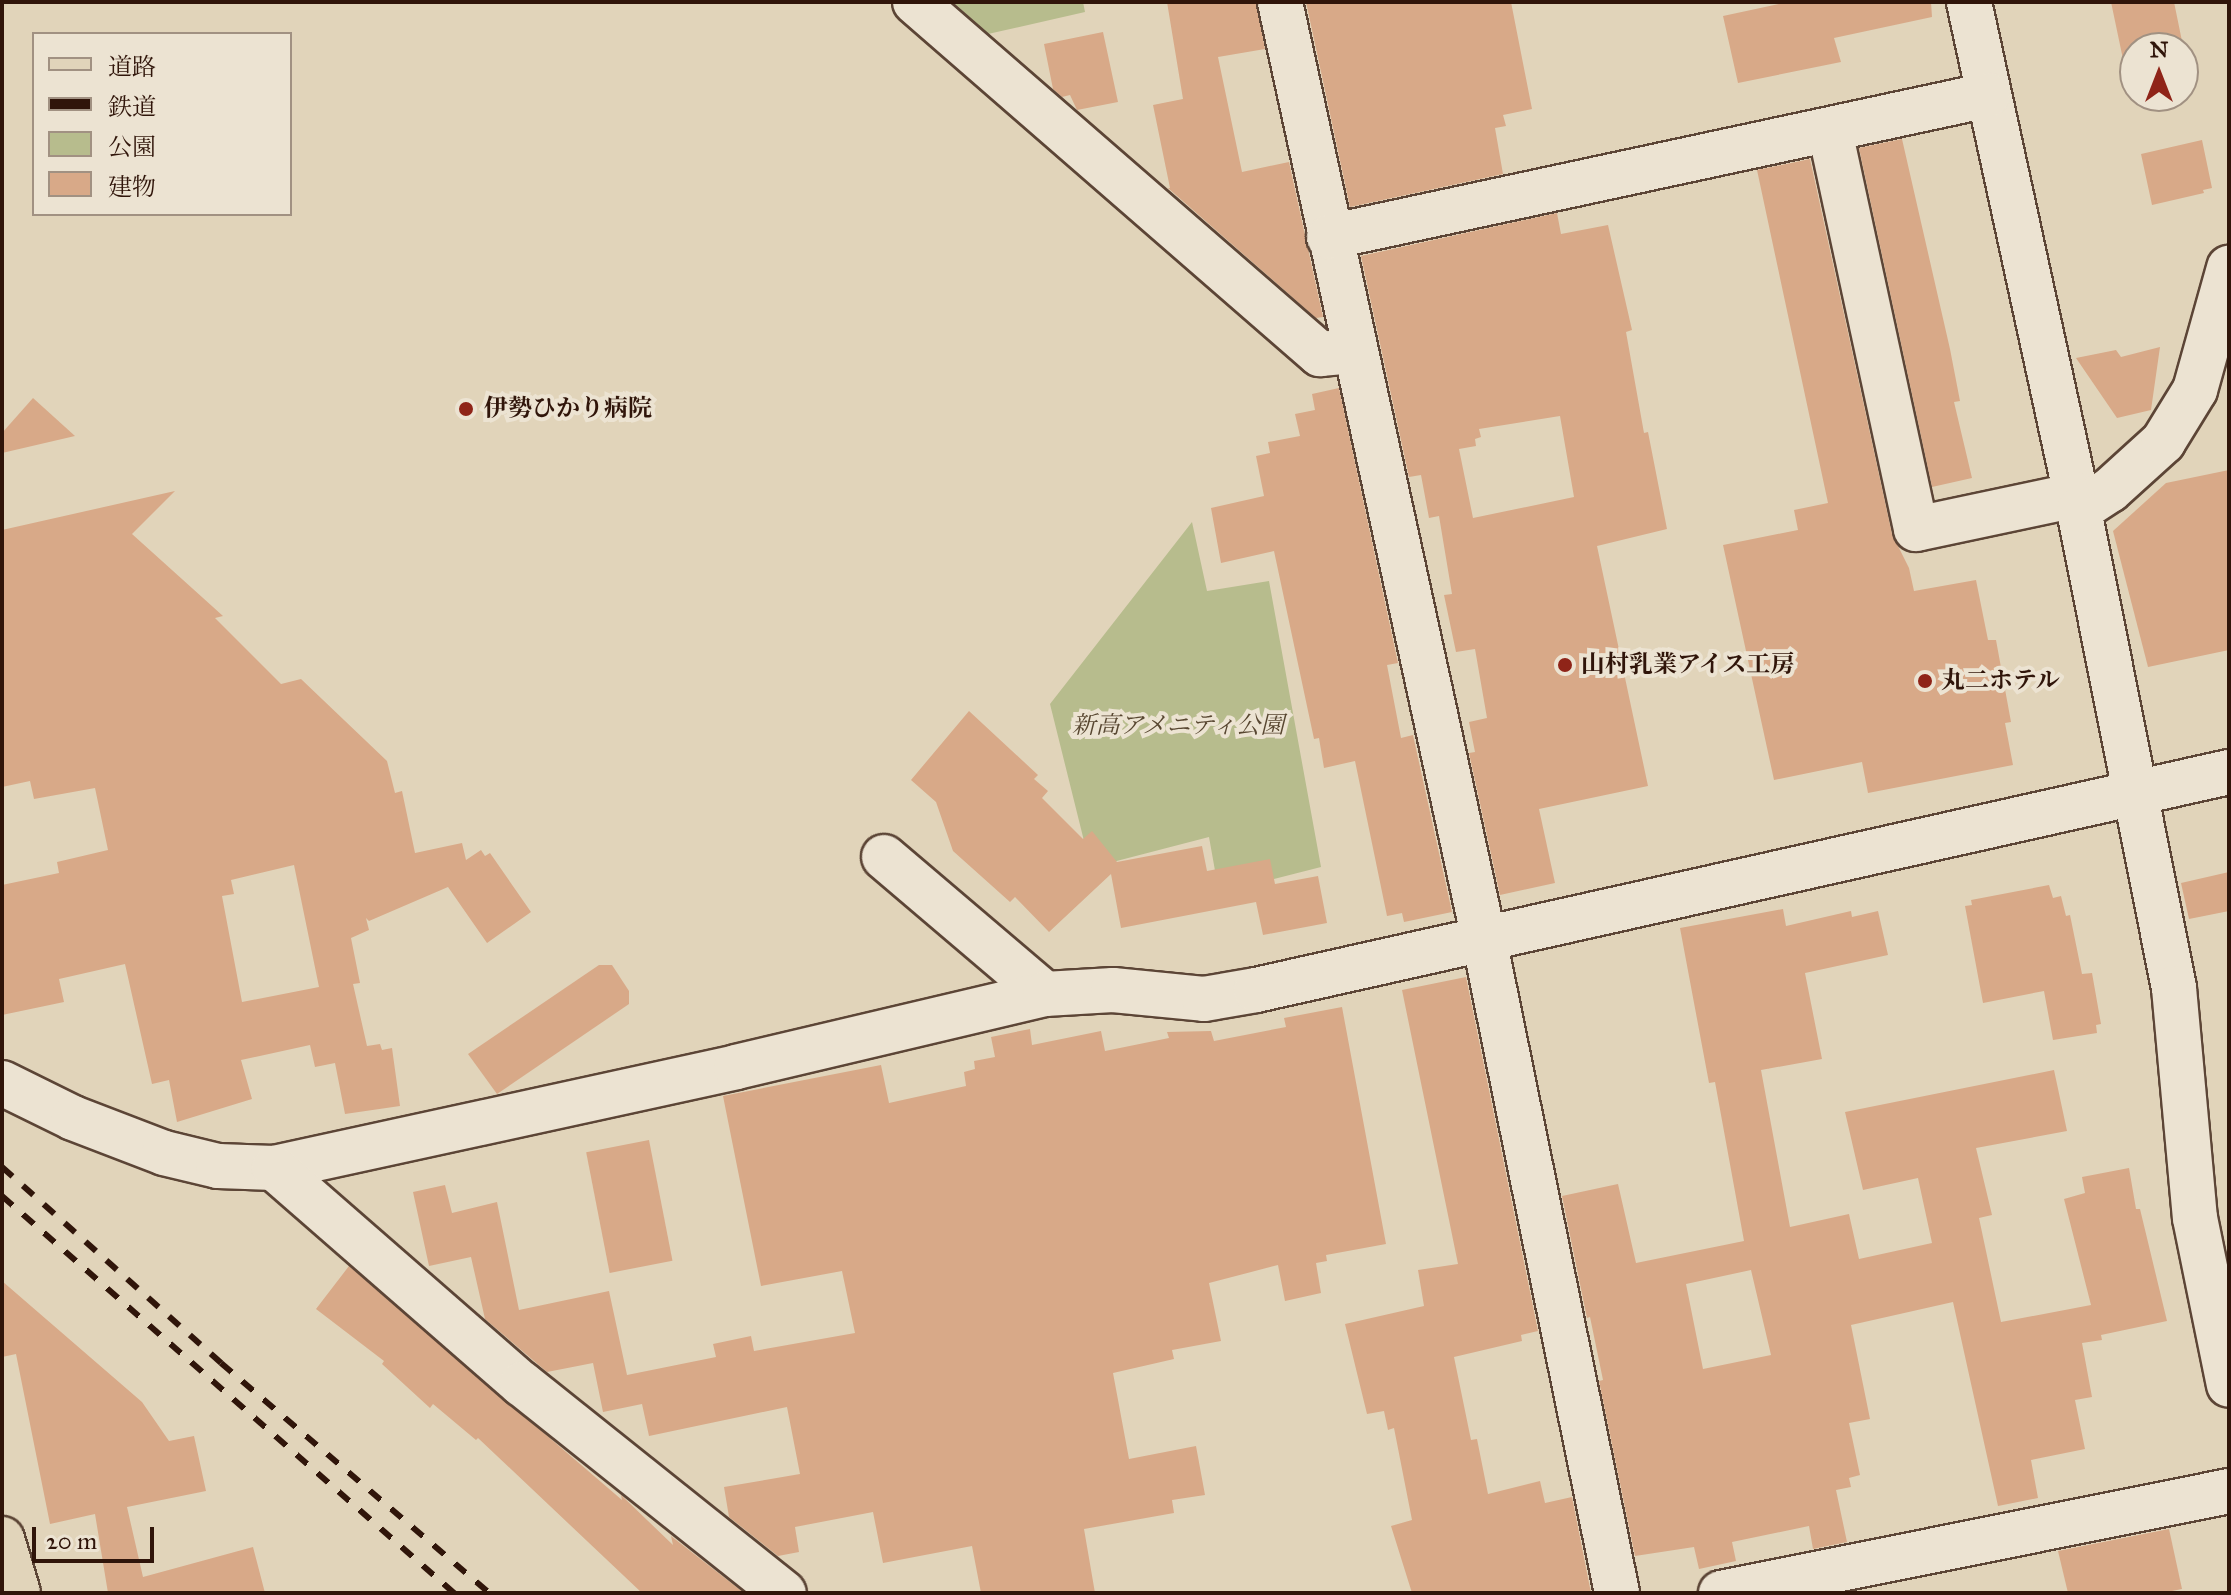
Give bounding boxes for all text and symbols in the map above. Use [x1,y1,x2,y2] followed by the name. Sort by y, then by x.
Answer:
[32,32,292,216] legend
[2119,32,2199,112] north arrow
[2150,36,2168,63] text: N
[108,52,156,82] text: 道路
[108,92,156,122] text: 鉄道
[108,132,156,162] text: 公園
[108,172,156,202] text: 建物
[484,395,652,423] place label: 伊勢ひかり病院
[455,398,477,420] marker: 伊勢ひかり病院
[1581,651,1797,679] place label: 山村乳業アイス工房
[1556,656,1574,674] marker: 山村乳業アイス工房
[1941,667,2061,695] place label: 丸二ホテル
[1916,672,1934,690] marker: 丸二ホテル
[1070,712,1286,740] park label: 新高アメニティ公園
[36,1511,158,1561] scale bar
[46,1526,97,1556] text: 20 m

